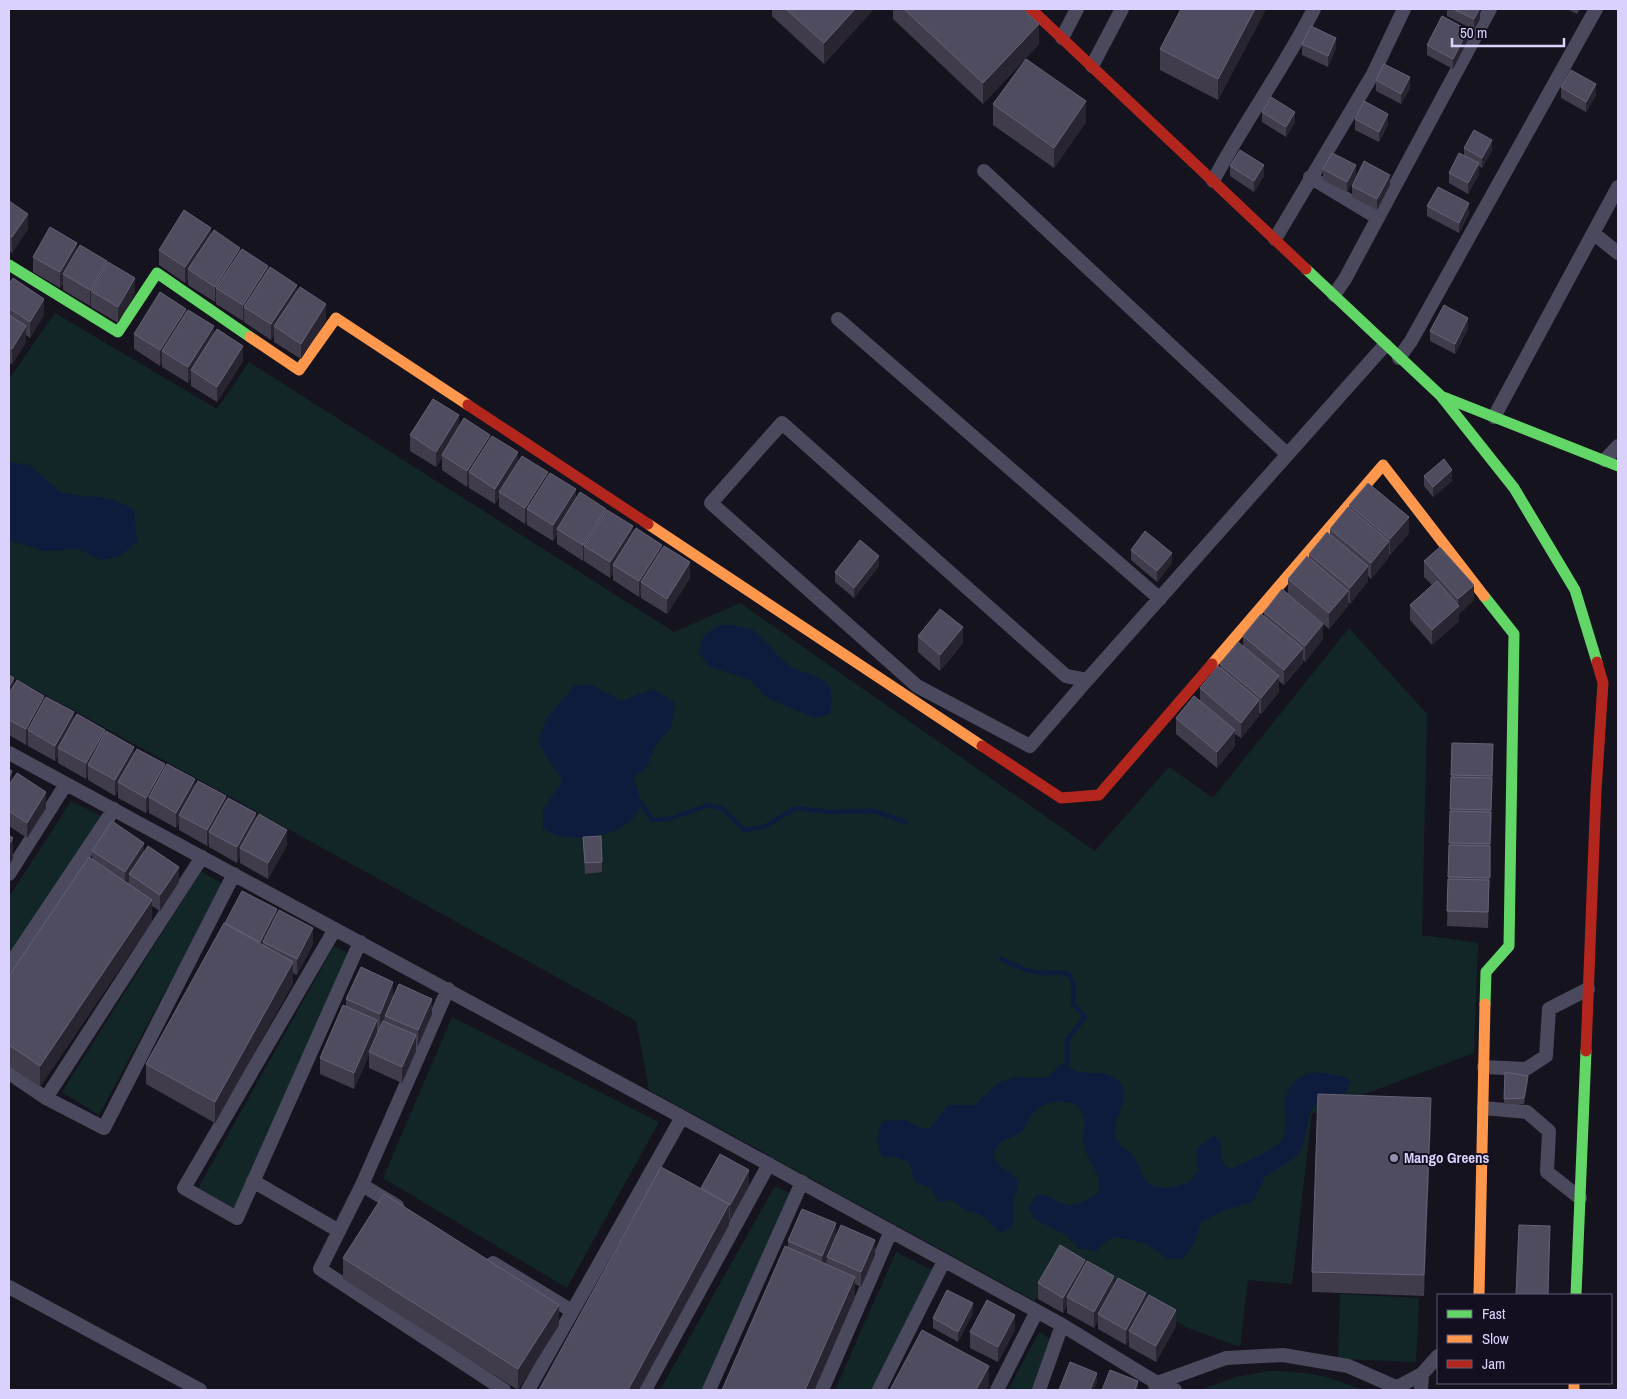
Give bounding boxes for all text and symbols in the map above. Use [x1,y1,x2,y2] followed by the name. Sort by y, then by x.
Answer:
[1452,15,1564,47] scale bar
[1460,22,1487,43] text: 50 m
[1404,1147,1490,1168] place label: Mango Greens
[1388,1152,1400,1164] marker: Mango Greens
[1437,1294,1612,1384] legend
[1482,1303,1506,1324] text: Fast
[1482,1328,1509,1349] text: Slow
[1482,1353,1505,1374] text: Jam

